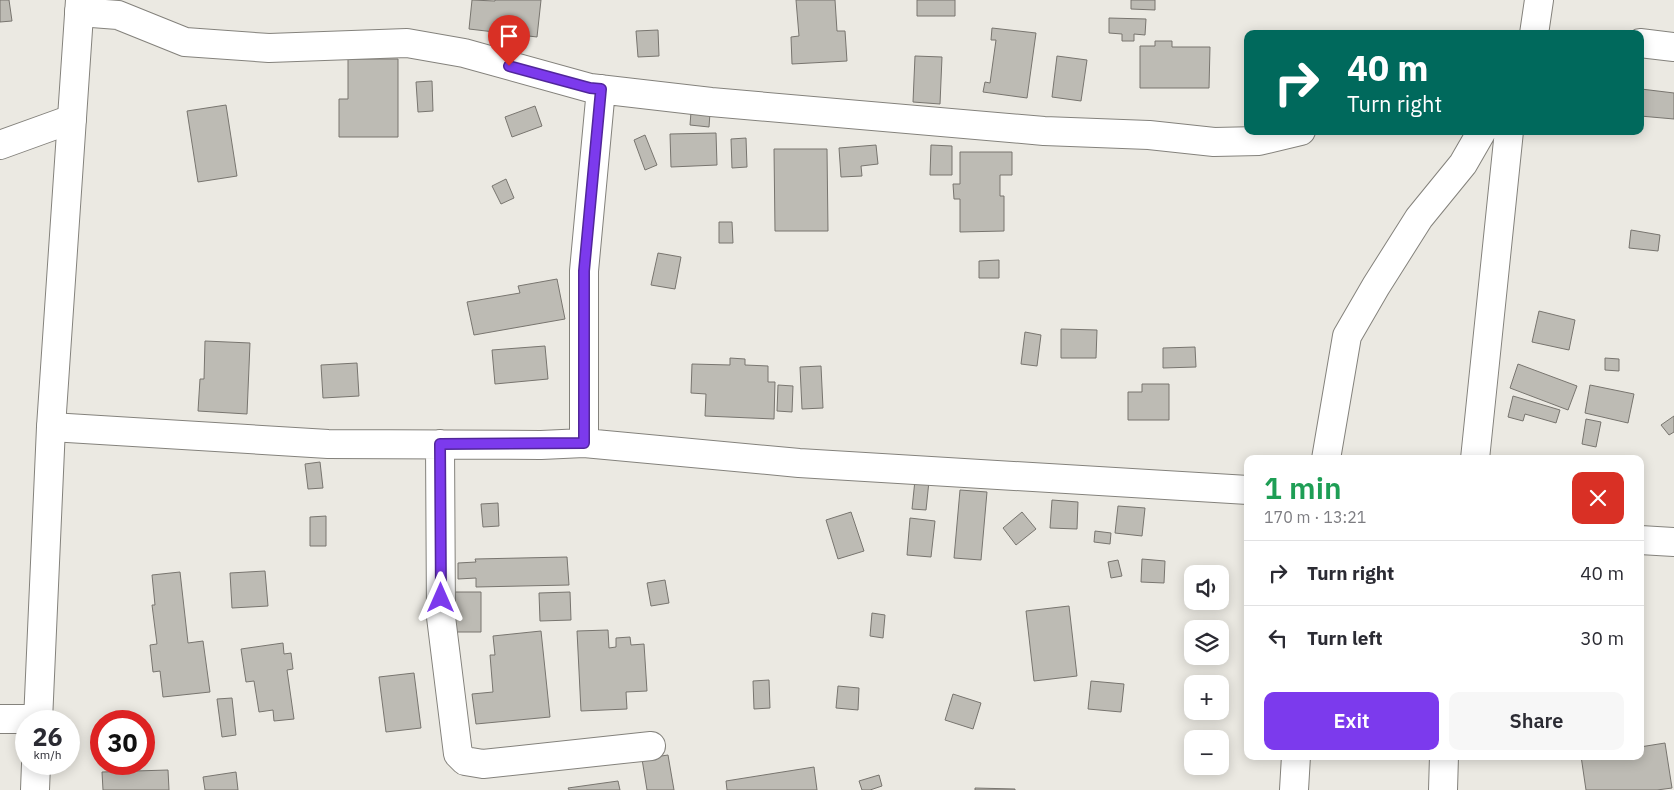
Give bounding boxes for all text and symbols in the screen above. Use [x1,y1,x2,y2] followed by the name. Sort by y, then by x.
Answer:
[488,15,530,66] pin
[495,22,523,50] icon: arrive
[1347,45,1429,91] text: 40 m
[1264,50,1329,115] icon: right
[1347,89,1442,118] text: Turn right
[1264,468,1342,507] text: 1 min
[1572,472,1624,524] button: close
[1264,507,1366,527] text: 170 m · 13:21
[1264,559,1292,587] icon: right
[1307,561,1394,585] text: Turn right
[1580,561,1624,585] text: 40 m
[1184,565,1229,775] map controls
[1184,565,1229,610] button: sound
[414,571,466,623] position arrow
[1184,620,1229,665] button: layers
[1264,624,1292,652] icon: left
[1307,626,1383,650] text: Turn left
[1580,626,1624,650] text: 30 m
[1184,675,1229,720] button: +
[1264,692,1439,750] button: Exit
[1449,692,1624,750] button: Share
[90,710,155,775] speed limit sign: 30
[32,720,63,753] text: 26
[1184,730,1229,775] button: −
[33,747,62,762] text: km/h

